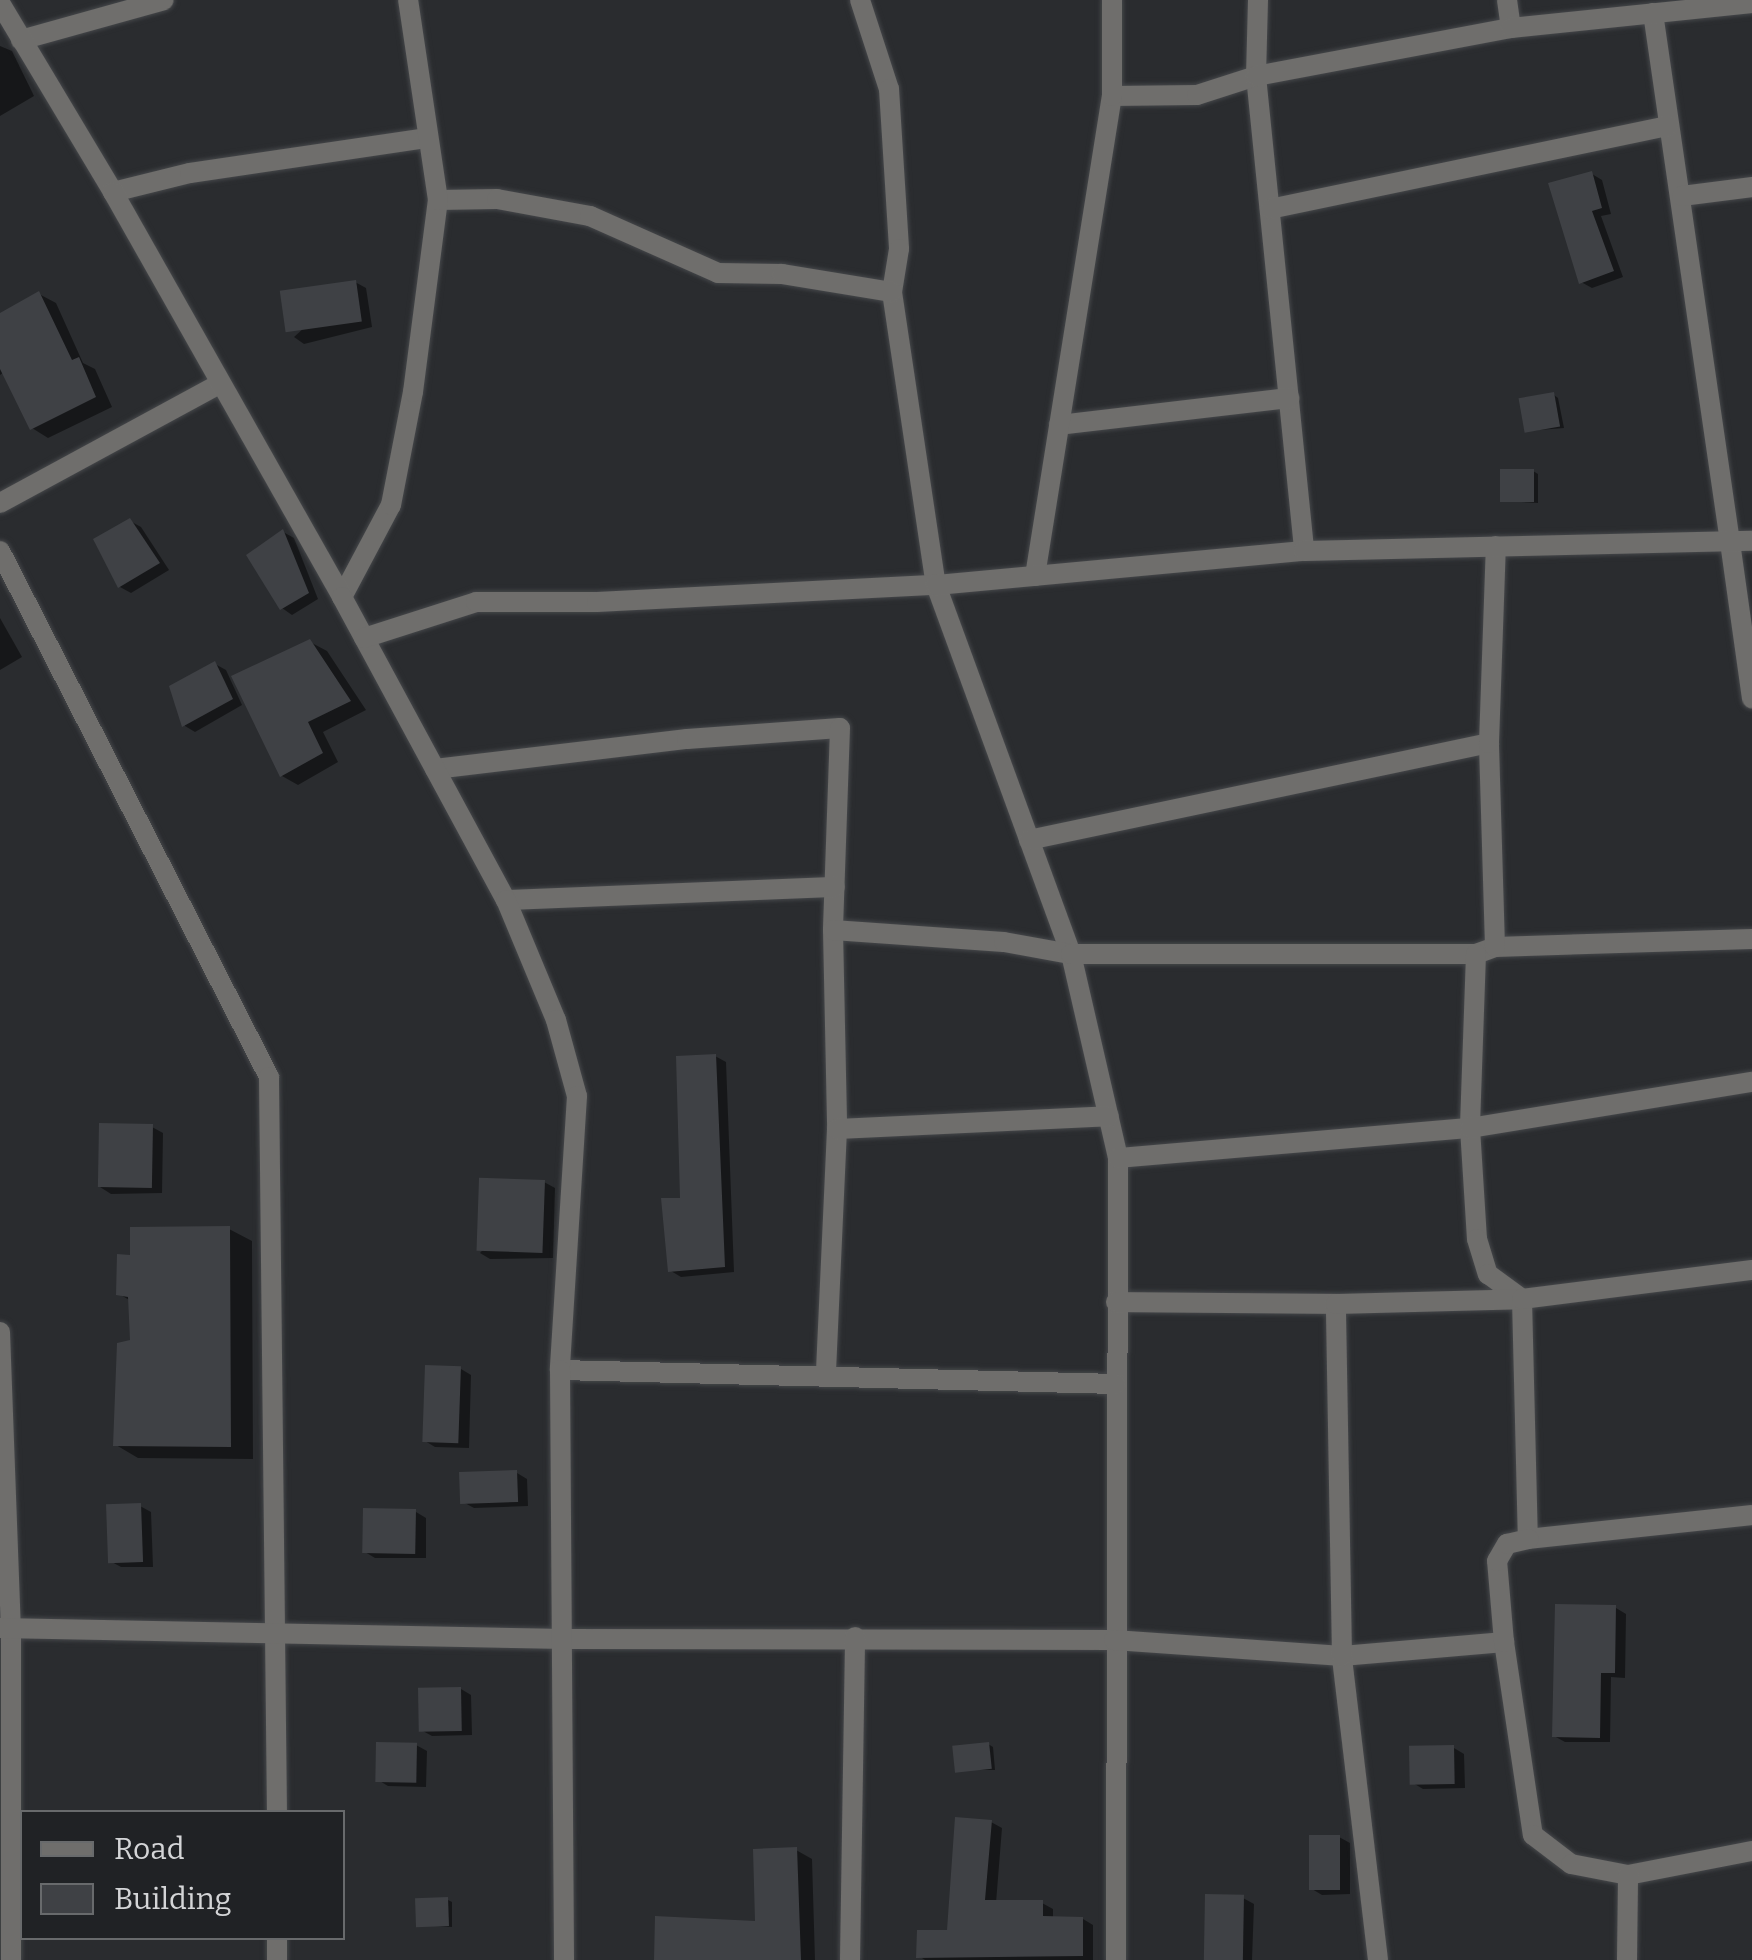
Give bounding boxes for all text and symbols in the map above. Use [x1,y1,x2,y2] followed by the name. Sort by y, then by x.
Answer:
[20,1810,345,1940] legend
[114,1831,185,1867] text: Road
[114,1881,232,1917] text: Building

